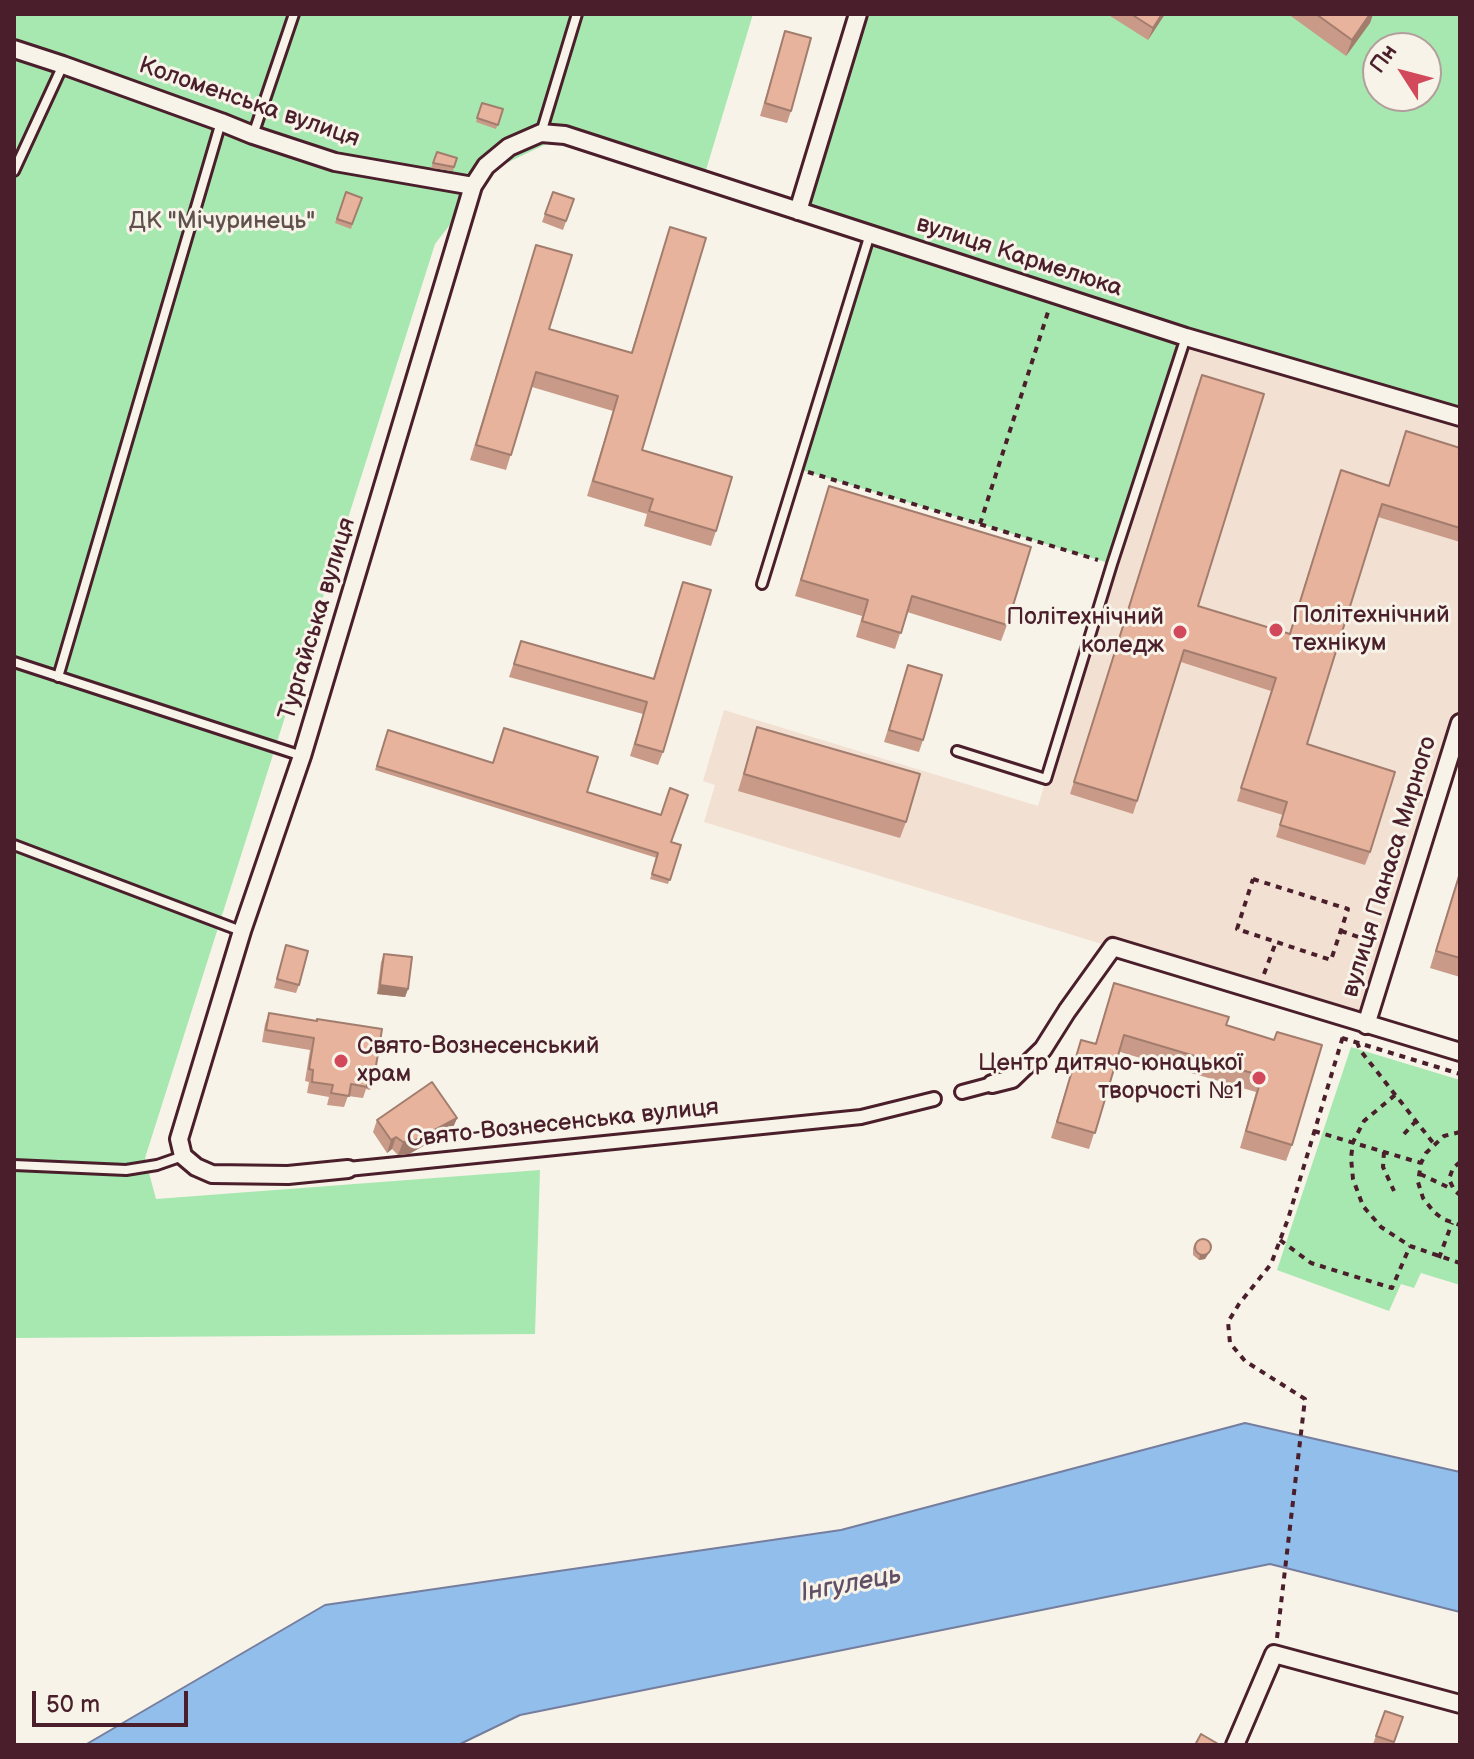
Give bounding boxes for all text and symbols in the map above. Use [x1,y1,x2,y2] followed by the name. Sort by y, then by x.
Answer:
[1362,32,1442,112] north arrow
[1364,39,1403,79] text: Пн
[135,52,363,154] street label: Коломенська вулиця
[129,208,315,236] park label: ДК "Мічуринець"
[912,210,1126,304] street label: вулиця Кармелюка
[274,514,362,724] street label: Тургайська вулиця
[1292,602,1450,658] place label: Політехнічний технікум
[1006,604,1164,660] place label: Політехнічний коледж
[1267,621,1285,639] marker: Політехнічний технікум
[1171,623,1189,641] marker: Політехнічний коледж
[1337,733,1443,1001] street label: вулиця Панаса Мирного
[357,1033,599,1089] place label: Свято-Вознесенський храм
[978,1050,1243,1106] place label: Центр дитячо-юнацької творчості №1
[332,1052,350,1070] marker: Свято-Вознесенський храм
[1250,1069,1268,1087] marker: Центр дитячо-юнацької творчості №1
[406,1093,720,1155] street label: Свято-Вознесенська вулиця
[798,1560,904,1610] water label: Інгулець
[36,1675,192,1725] scale bar
[46,1690,100,1719] text: 50 m

